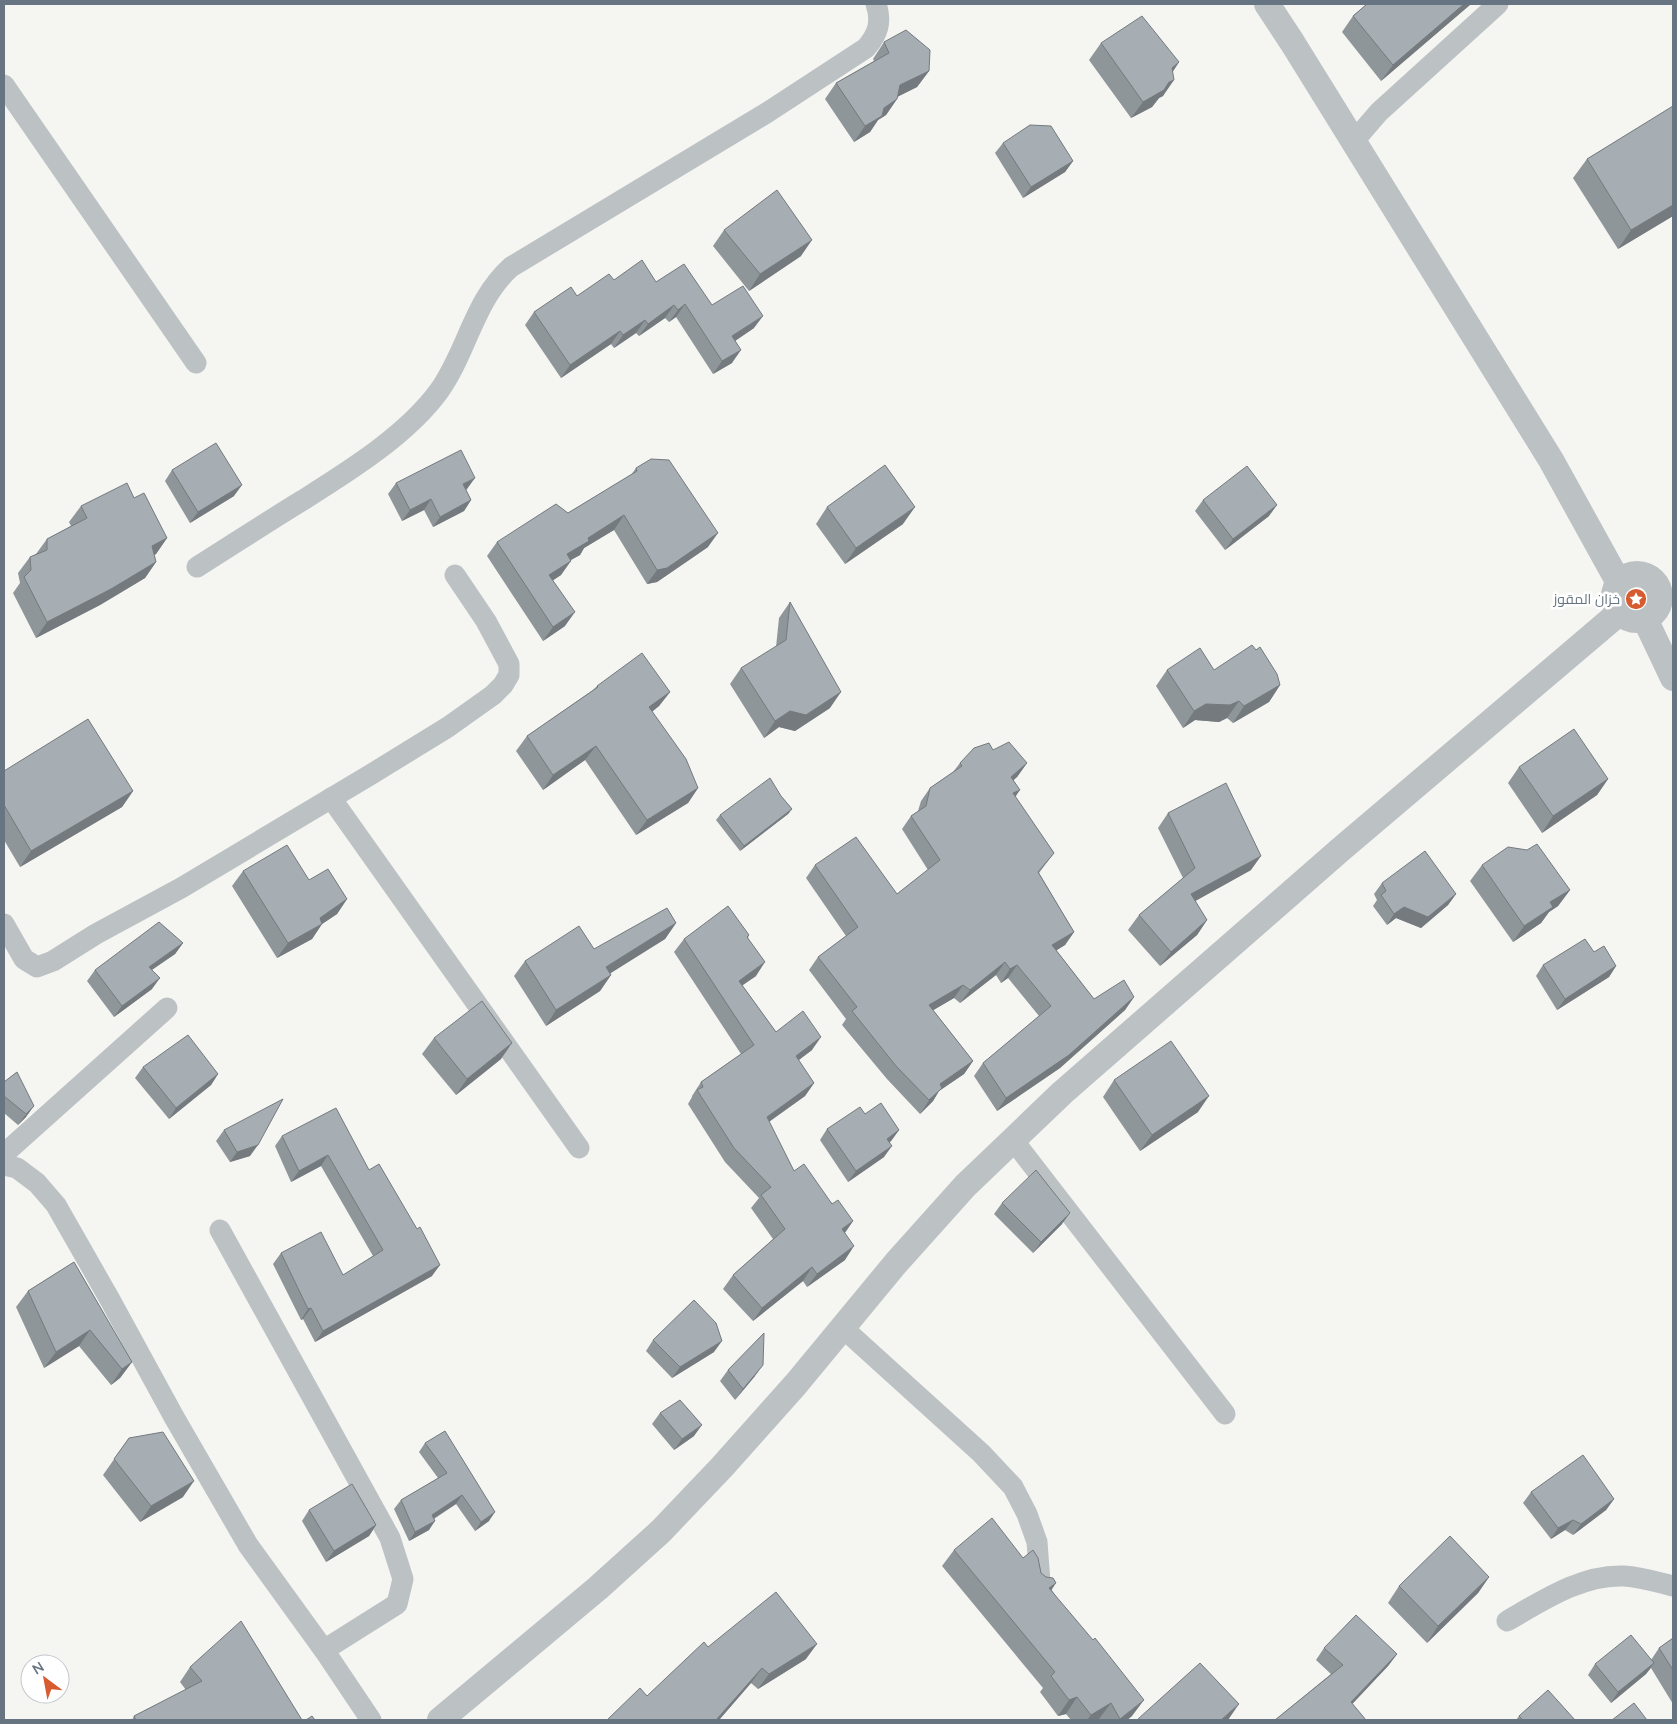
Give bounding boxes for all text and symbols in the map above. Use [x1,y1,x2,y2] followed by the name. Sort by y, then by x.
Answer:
[1624,587,1648,611] place icon: خزان المقوز
[1553,590,1620,609] place label: خزان المقوز
[20,1654,70,1704] north arrow
[29,1658,48,1679] text: N

